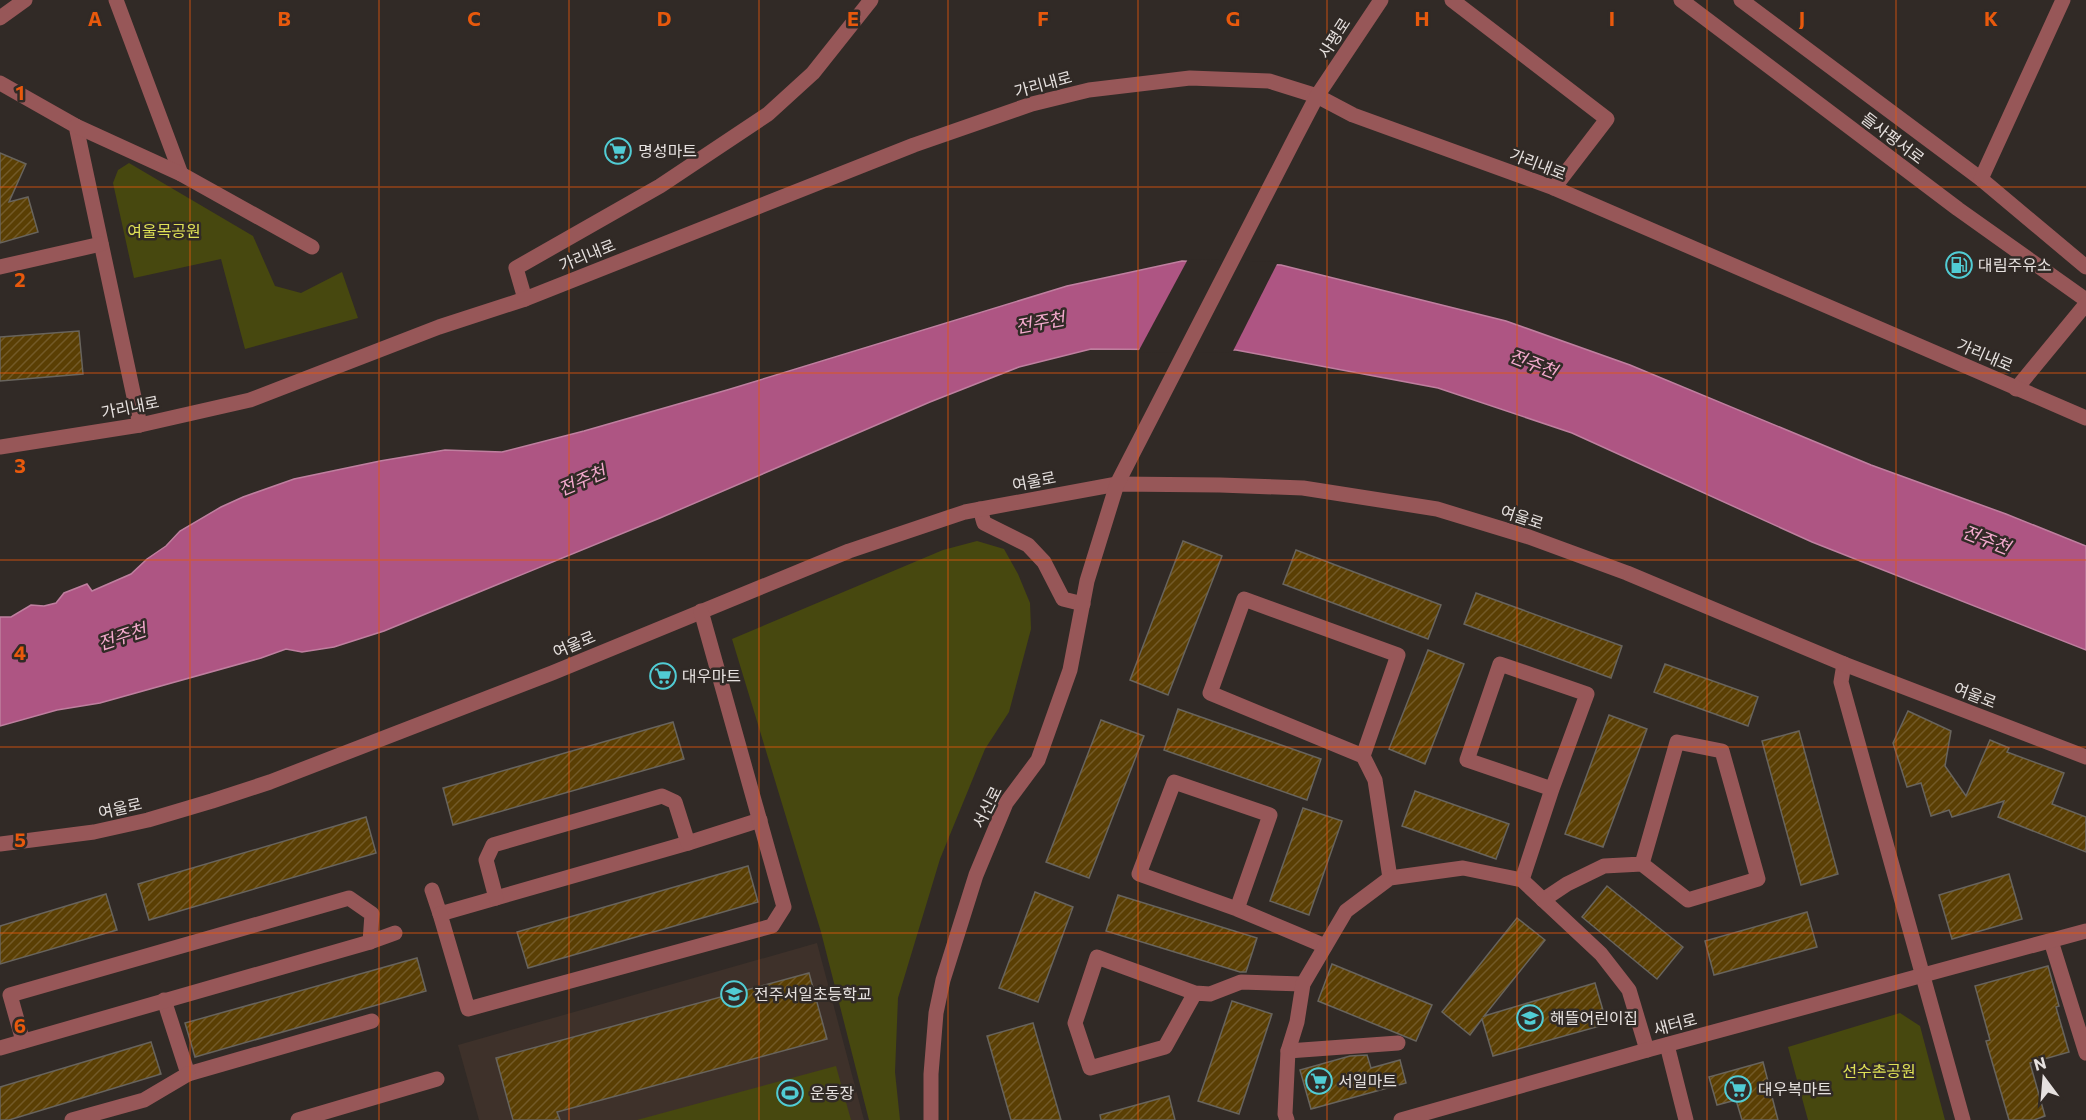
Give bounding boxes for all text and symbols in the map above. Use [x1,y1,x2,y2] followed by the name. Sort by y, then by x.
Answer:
[88,6,102,30] text: A
[277,6,291,30] text: B
[467,6,481,30] text: C
[657,6,671,30] text: D
[847,6,859,30] text: E
[1037,6,1049,30] text: F
[1226,6,1240,30] text: G
[1415,6,1430,30] text: H
[1609,6,1615,30] text: I
[1799,6,1805,30] text: J
[1984,6,1998,30] text: K
[1314,14,1354,61] street label: 사평로
[1012,67,1074,100] street label: 가리내로
[15,80,25,104] text: 1
[1858,108,1929,168] street label: 들사평서로
[603,136,633,166] supermarket icon: 명성마트
[638,141,697,160] place label: 명성마트
[1507,144,1569,183] street label: 가리내로
[127,221,201,240] park label: 여울목공원
[556,235,618,274] street label: 가리내로
[1944,250,1974,280] fuel station icon: 대림주유소
[1978,255,2052,274] place label: 대림주유소
[14,267,26,291] text: 2
[1013,306,1069,337] water label: 전주천
[1954,334,2016,375] street label: 가리내로
[1506,344,1563,383] water label: 전주천
[99,392,161,421] street label: 가리내로
[14,453,26,477] text: 3
[554,459,611,500] water label: 전주천
[1010,467,1058,494] street label: 여울로
[1498,501,1546,532] street label: 여울로
[1959,520,2016,559] water label: 전주천
[95,617,151,654] water label: 전주천
[550,626,598,661] street label: 여울로
[14,640,26,664] text: 4
[648,661,678,691] supermarket icon: 대우마트
[682,666,741,685] place label: 대우마트
[1951,678,1999,711] street label: 여울로
[968,783,1005,831] street label: 서신로
[96,793,144,822] street label: 여울로
[14,827,26,851] text: 5
[719,979,749,1009] school or university icon: 전주서일초등학교
[754,984,872,1003] place label: 전주서일초등학교
[1515,1003,1545,1033] school or university icon: 해뜰어린이집
[1550,1008,1638,1027] place label: 해뜰어린이집
[1651,1009,1699,1038] street label: 새터로
[14,1013,26,1037] text: 6
[2014,1048,2074,1108] north arrow
[2031,1052,2048,1074] text: N
[1842,1061,1916,1080] park label: 선수촌공원
[1304,1066,1334,1096] supermarket icon: 서일마트
[1338,1071,1397,1090] place label: 서일마트
[1723,1074,1753,1104] supermarket icon: 대우복마트
[775,1078,805,1108] sports icon: 운동장
[1758,1079,1832,1098] place label: 대우복마트
[810,1083,854,1102] place label: 운동장

